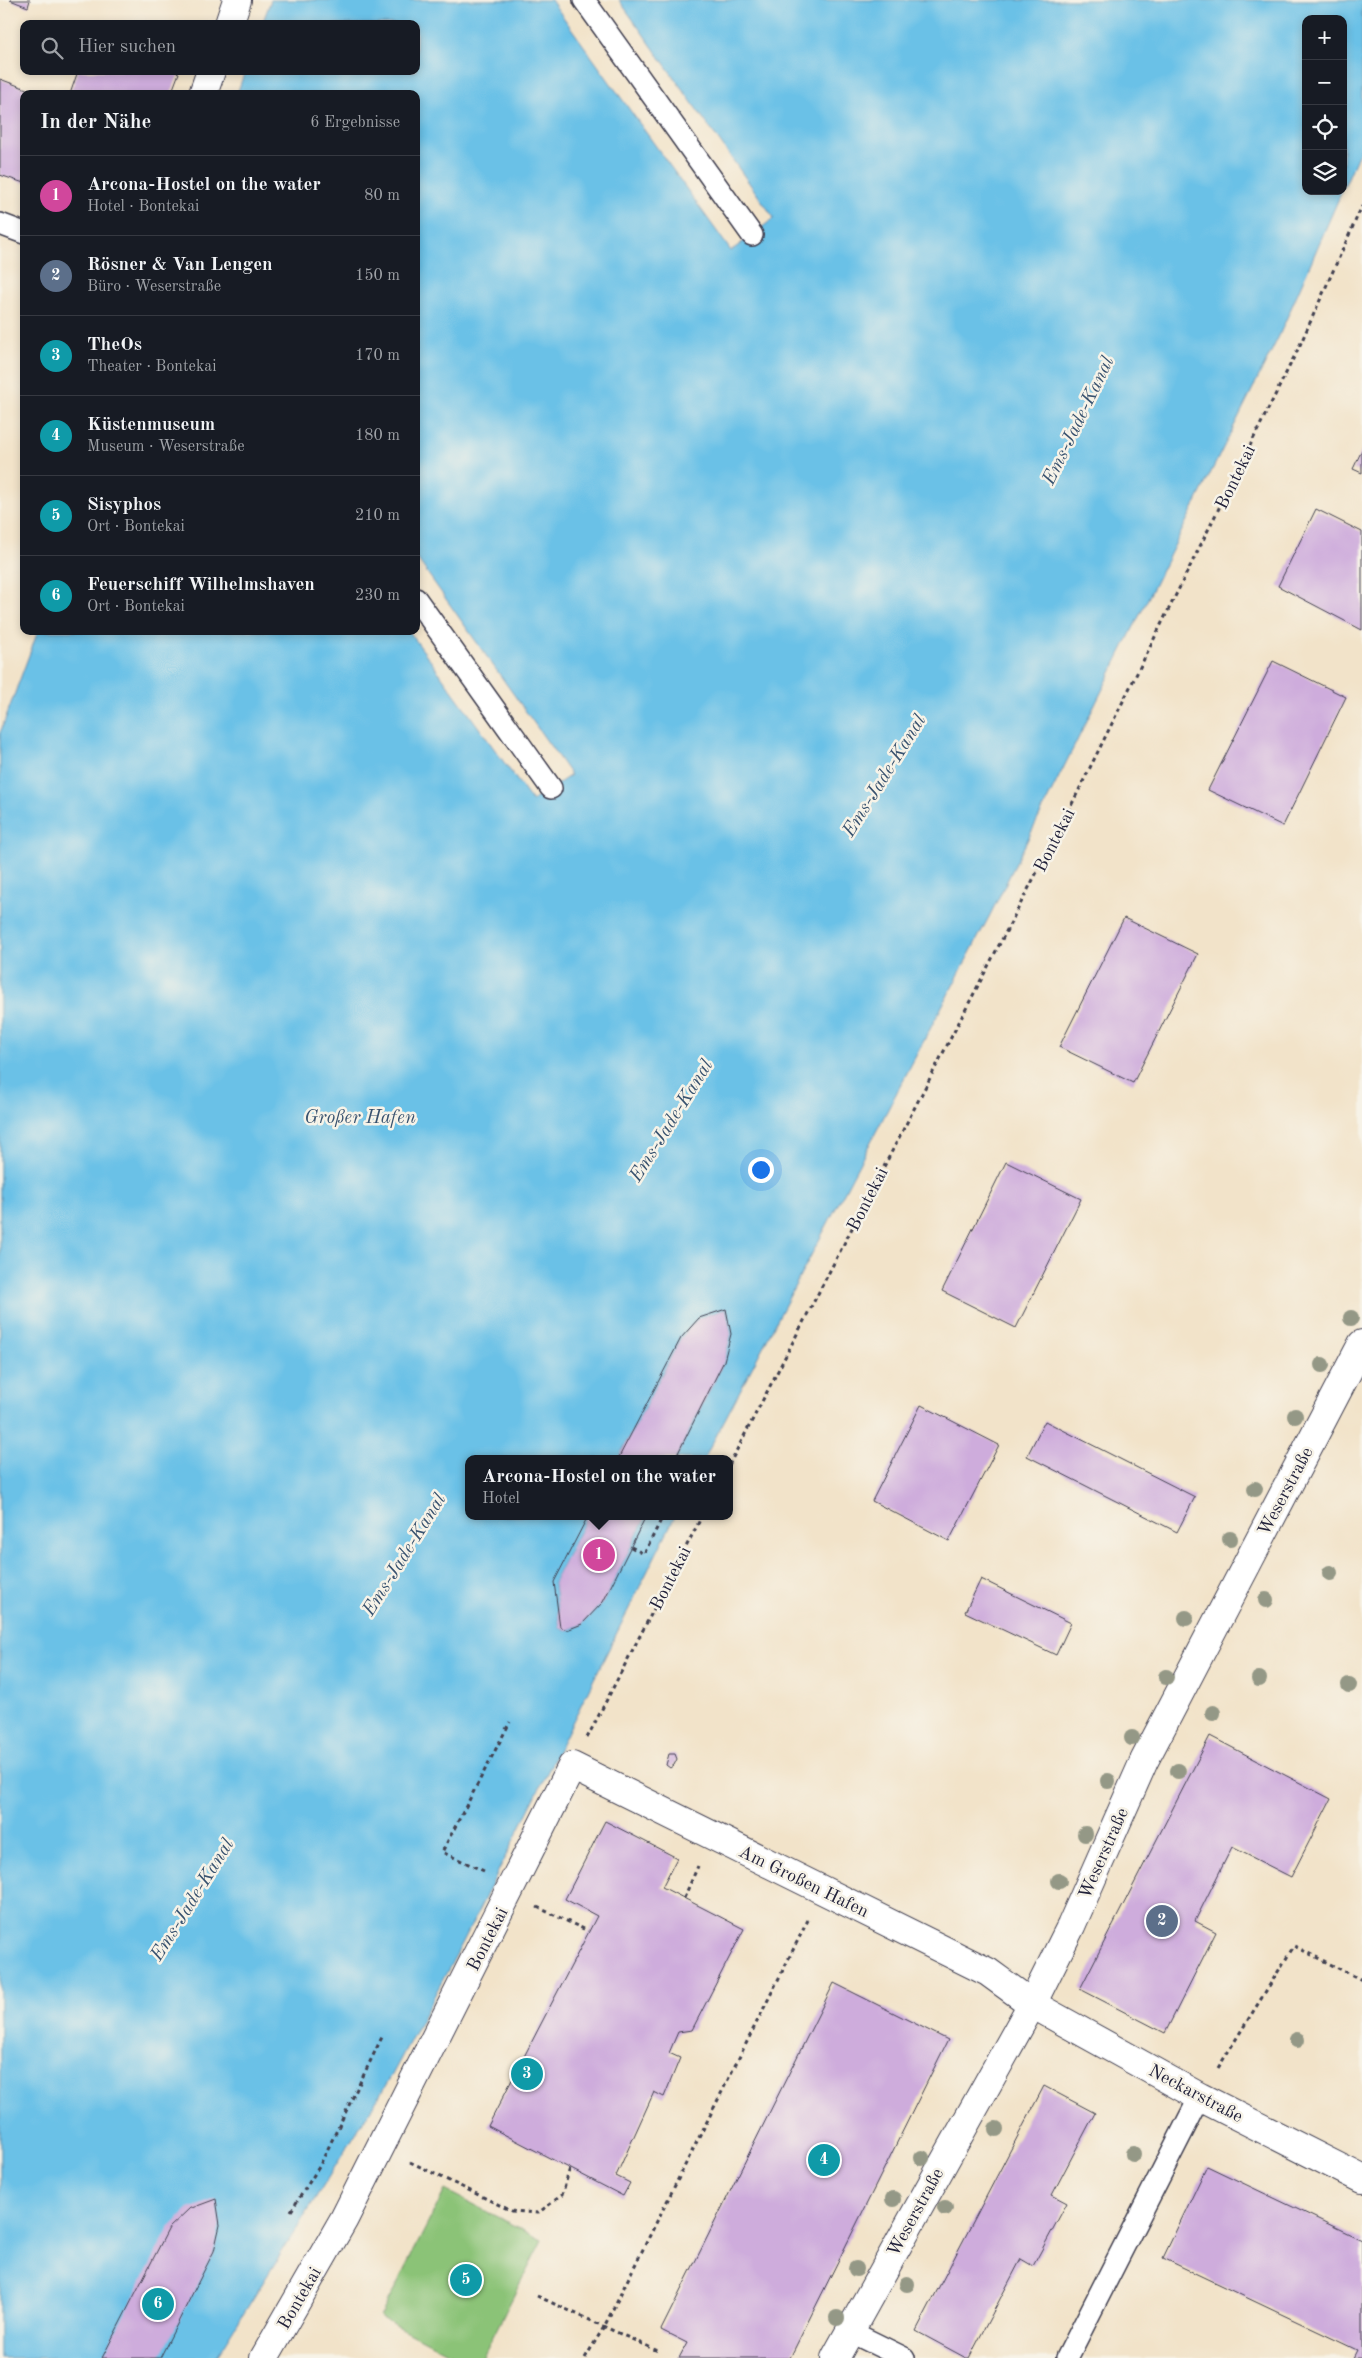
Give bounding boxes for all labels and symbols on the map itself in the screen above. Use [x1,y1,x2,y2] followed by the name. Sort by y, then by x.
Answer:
[1040,354,1119,489] water label: Ems-Jade-Kanal
[1213,442,1259,512] street label: Bontekai
[839,711,931,842] water label: Ems-Jade-Kanal
[1031,806,1079,875] street label: Bontekai
[626,1056,718,1187] water label: Ems-Jade-Kanal
[304,1109,416,1128] water label: Großer Hafen
[748,1157,774,1183] your location
[844,1165,892,1234] street label: Bontekai
[1255,1444,1317,1539] street label: Weserstraße
[359,1490,451,1621] water label: Ems-Jade-Kanal
[583,1536,615,1574] pin: 1
[647,1544,695,1613] street label: Bontekai
[1076,1805,1132,1902] street label: Weserstraße
[147,1835,239,1966] water label: Ems-Jade-Kanal
[736,1843,872,1921] street label: Am Großen Hafen
[1146,1902,1178,1940] pin: 2
[464,1905,512,1974] street label: Bontekai
[511,2055,543,2093] pin: 3
[1145,2062,1246,2126] street label: Neckarstraße
[808,2141,840,2179] pin: 4
[884,2166,947,2259] street label: Weserstraße
[450,2261,482,2299] pin: 5
[275,2264,325,2333] street label: Bontekai
[142,2285,174,2323] pin: 6

